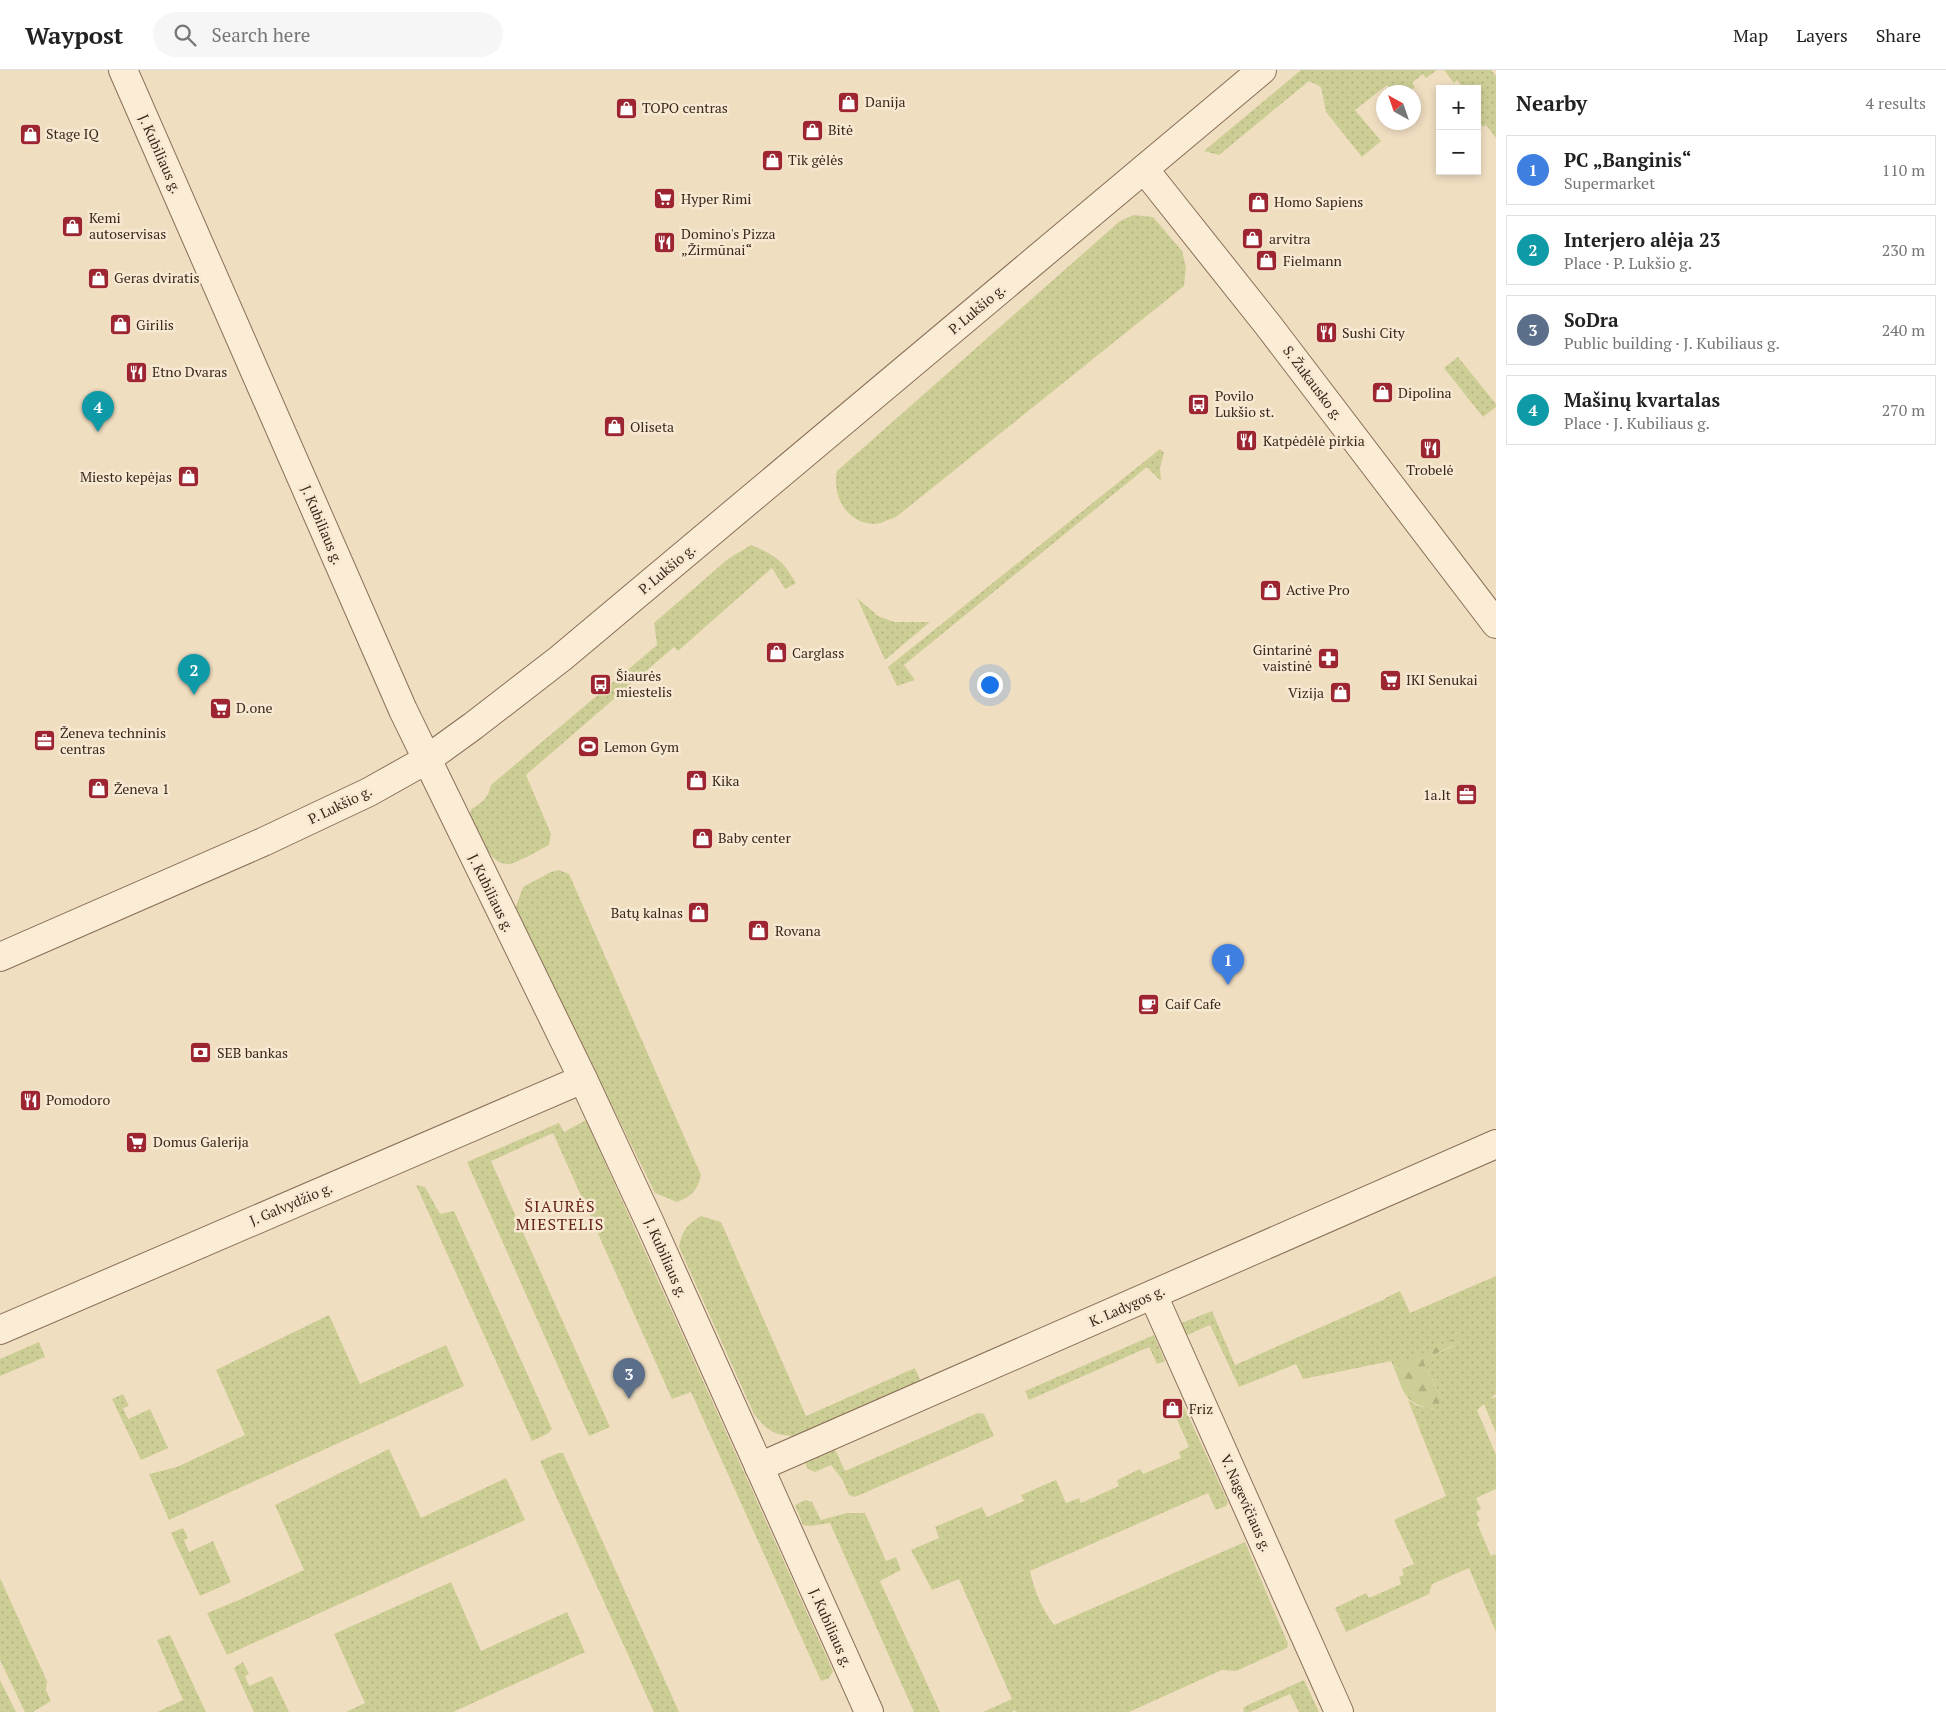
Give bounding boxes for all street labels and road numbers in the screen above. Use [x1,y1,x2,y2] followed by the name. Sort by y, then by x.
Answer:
[135,111,186,196] street label: J. Kubiliaus g.
[944,279,1009,338] street label: P. Lukšio g.
[1279,342,1348,424] street label: S. Žukausko g.
[297,482,348,568] street label: J. Kubiliaus g.
[634,539,699,598] street label: P. Lukšio g.
[305,781,375,828] street label: P. Lukšio g.
[464,851,519,935] street label: J. Kubiliaus g.
[246,1178,335,1230] street label: J. Galvydžio g.
[641,1215,692,1300] street label: J. Kubiliaus g.
[1086,1280,1168,1331] street label: K. Ladygos g.
[1217,1451,1276,1554] street label: V. Nagevičiaus g.
[806,1585,857,1670] street label: J. Kubiliaus g.

